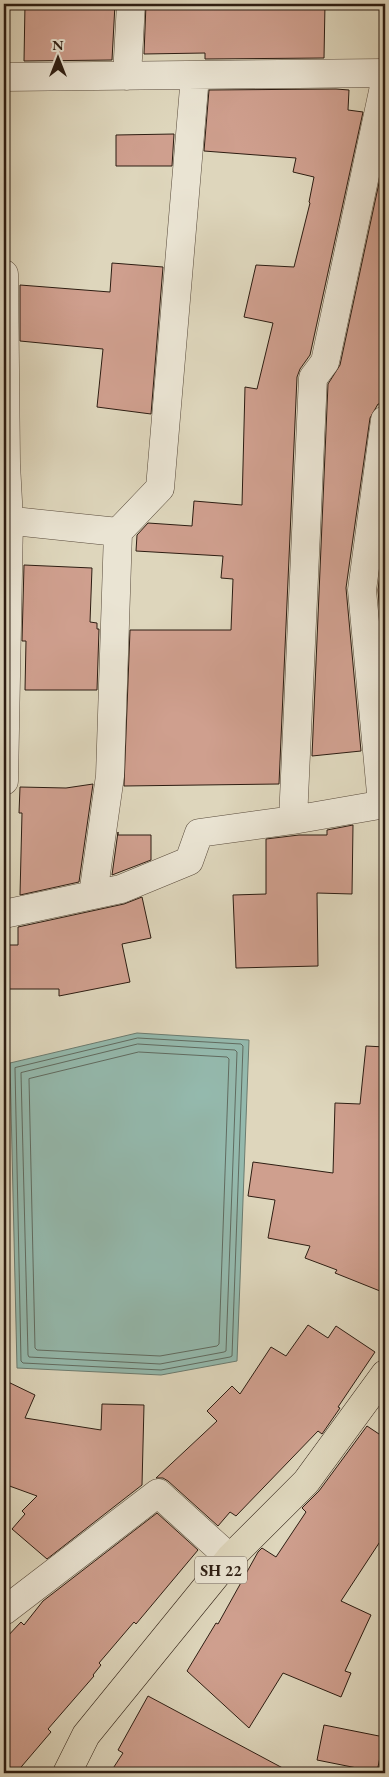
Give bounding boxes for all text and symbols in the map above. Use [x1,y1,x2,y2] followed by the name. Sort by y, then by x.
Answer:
[32,32,82,82] north arrow
[52,36,64,54] text: N
[195,1556,247,1584] road number: SH 22

